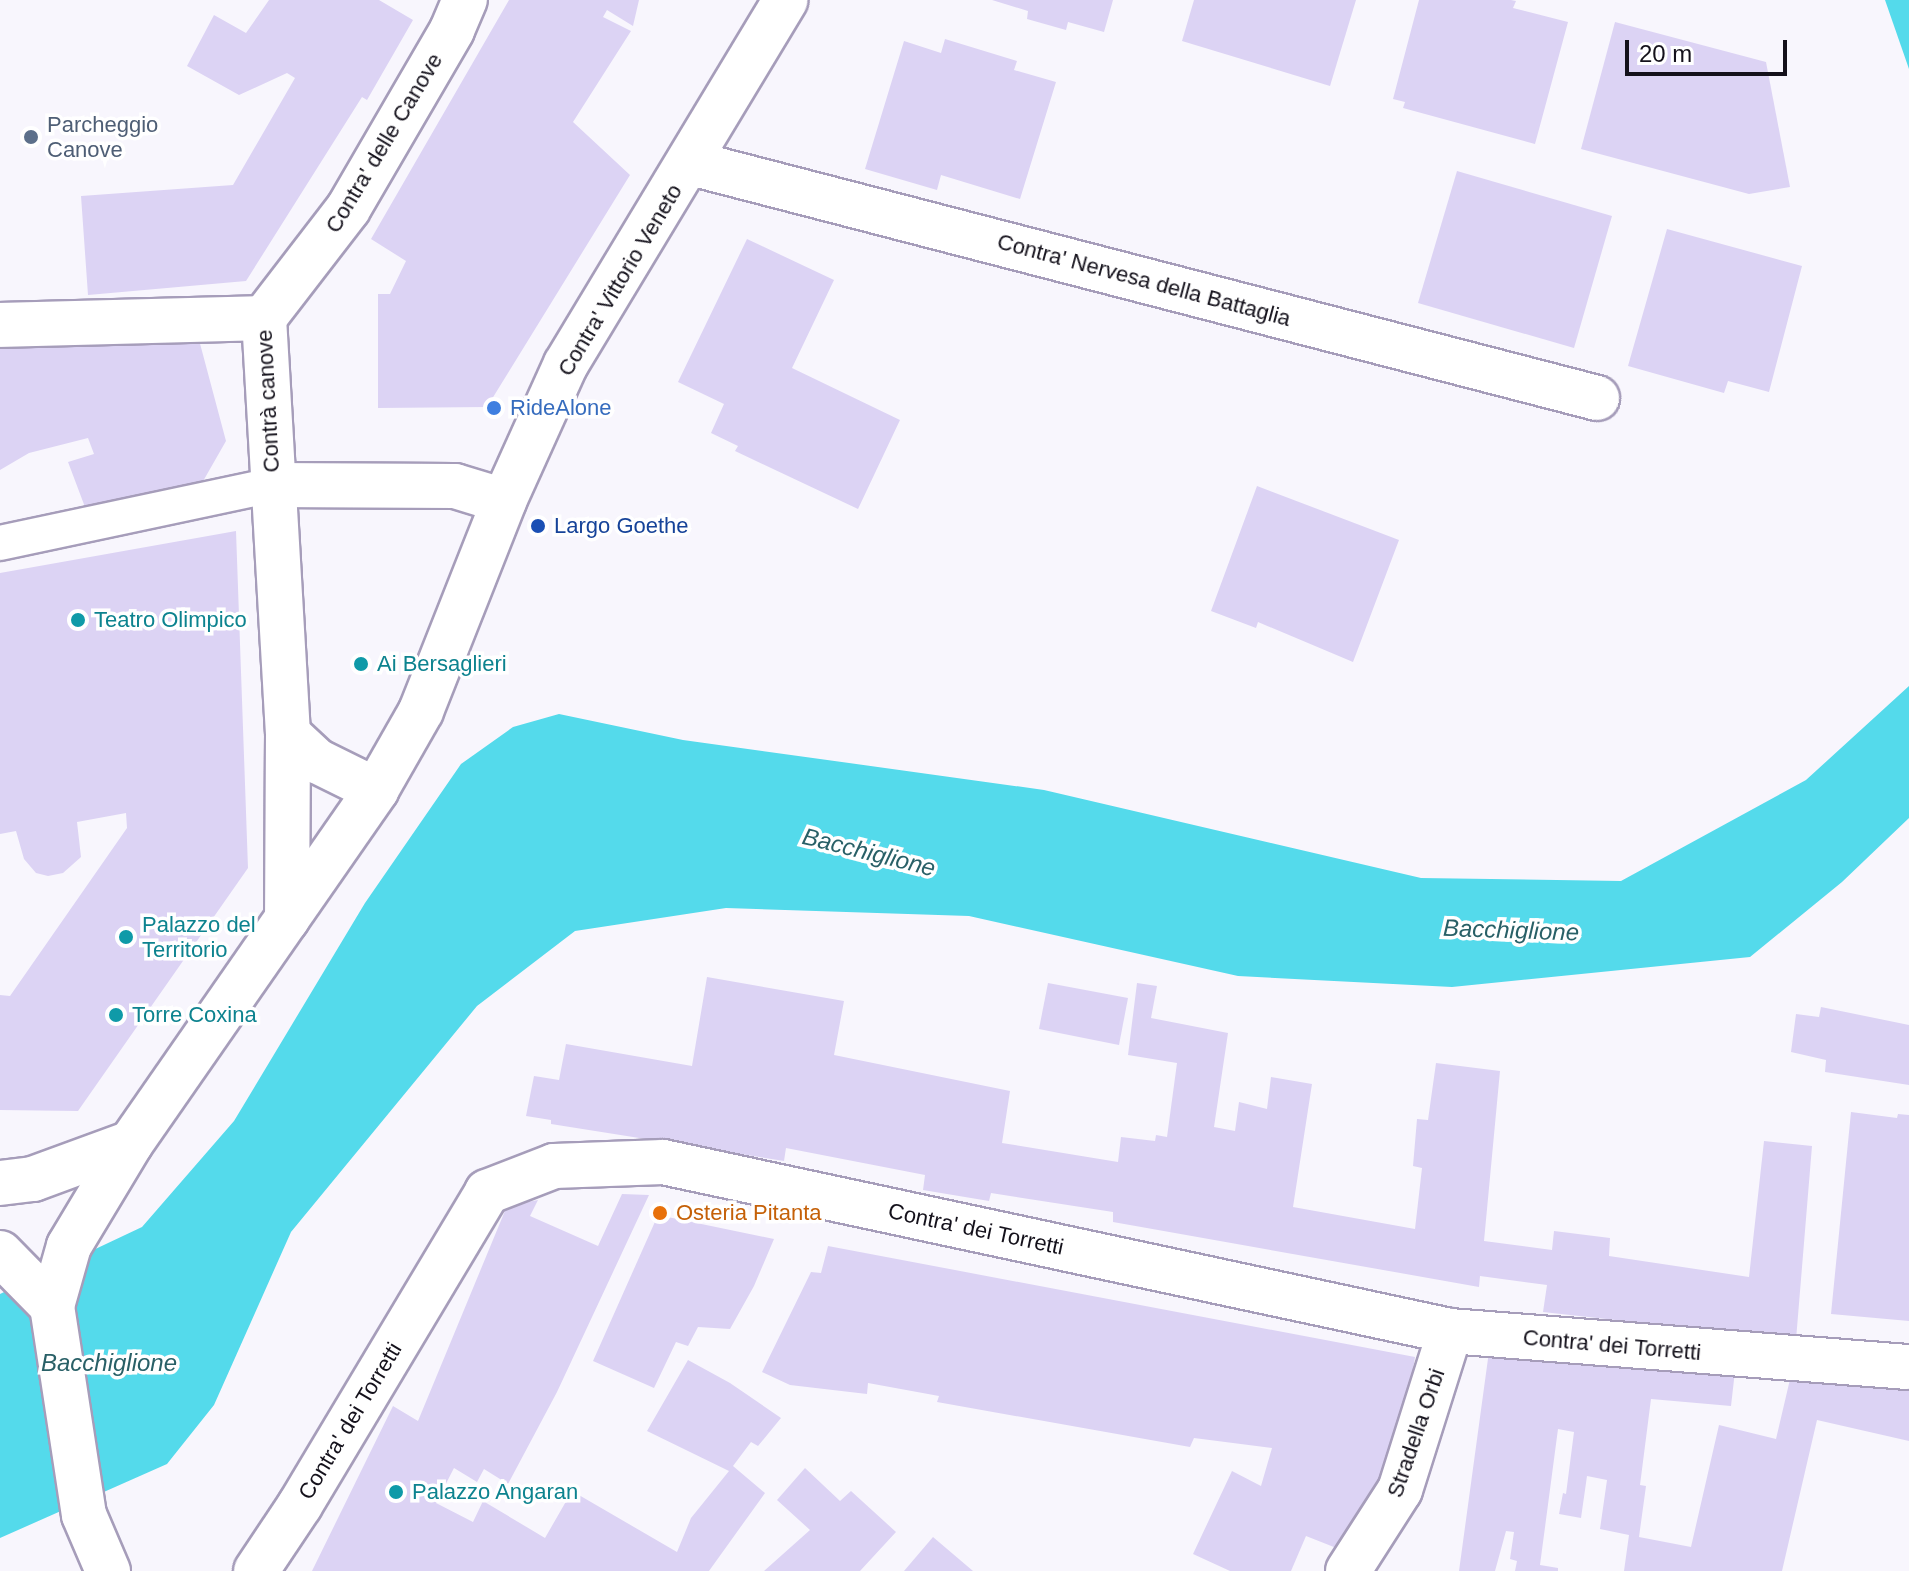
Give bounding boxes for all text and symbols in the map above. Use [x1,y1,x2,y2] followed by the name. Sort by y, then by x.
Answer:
[1629,24,1791,74] scale bar
[1639,40,1692,67] text: 20 m
[320,48,448,238] street label: Contra' delle Canove
[47,111,158,162] place label: Parcheggio Canove
[22,128,40,146] marker: Parcheggio Canove
[552,179,688,381] street label: Contra' Vittorio Veneto
[994,228,1294,332] street label: Contra' Nervesa della Battaglia
[251,329,285,473] street label: Contrà canove
[510,395,612,421] place label: RideAlone
[485,399,503,417] marker: RideAlone
[554,513,689,539] place label: Largo Goethe
[529,517,547,535] marker: Largo Goethe
[94,607,247,633] place label: Teatro Olimpico
[69,611,87,629] marker: Teatro Olimpico
[377,651,507,677] place label: Ai Bersaglieri
[352,655,370,673] marker: Ai Bersaglieri
[799,822,939,882] water label: Bacchiglione
[142,911,256,962] place label: Palazzo del Territorio
[1442,913,1580,947] water label: Bacchiglione
[117,928,135,946] marker: Palazzo del Territorio
[132,1002,257,1028] place label: Torre Coxina
[107,1006,125,1024] marker: Torre Coxina
[886,1197,1066,1261] street label: Contra' dei Torretti
[676,1200,822,1226] place label: Osteria Pitanta
[651,1204,669,1222] marker: Osteria Pitanta
[1522,1324,1702,1366] street label: Contra' dei Torretti
[293,1337,407,1505] street label: Contra' dei Torretti
[41,1349,177,1377] water label: Bacchiglione
[1382,1365,1450,1501] street label: Stradella Orbi
[412,1479,580,1505] place label: Palazzo Angaran
[387,1483,405,1501] marker: Palazzo Angaran

